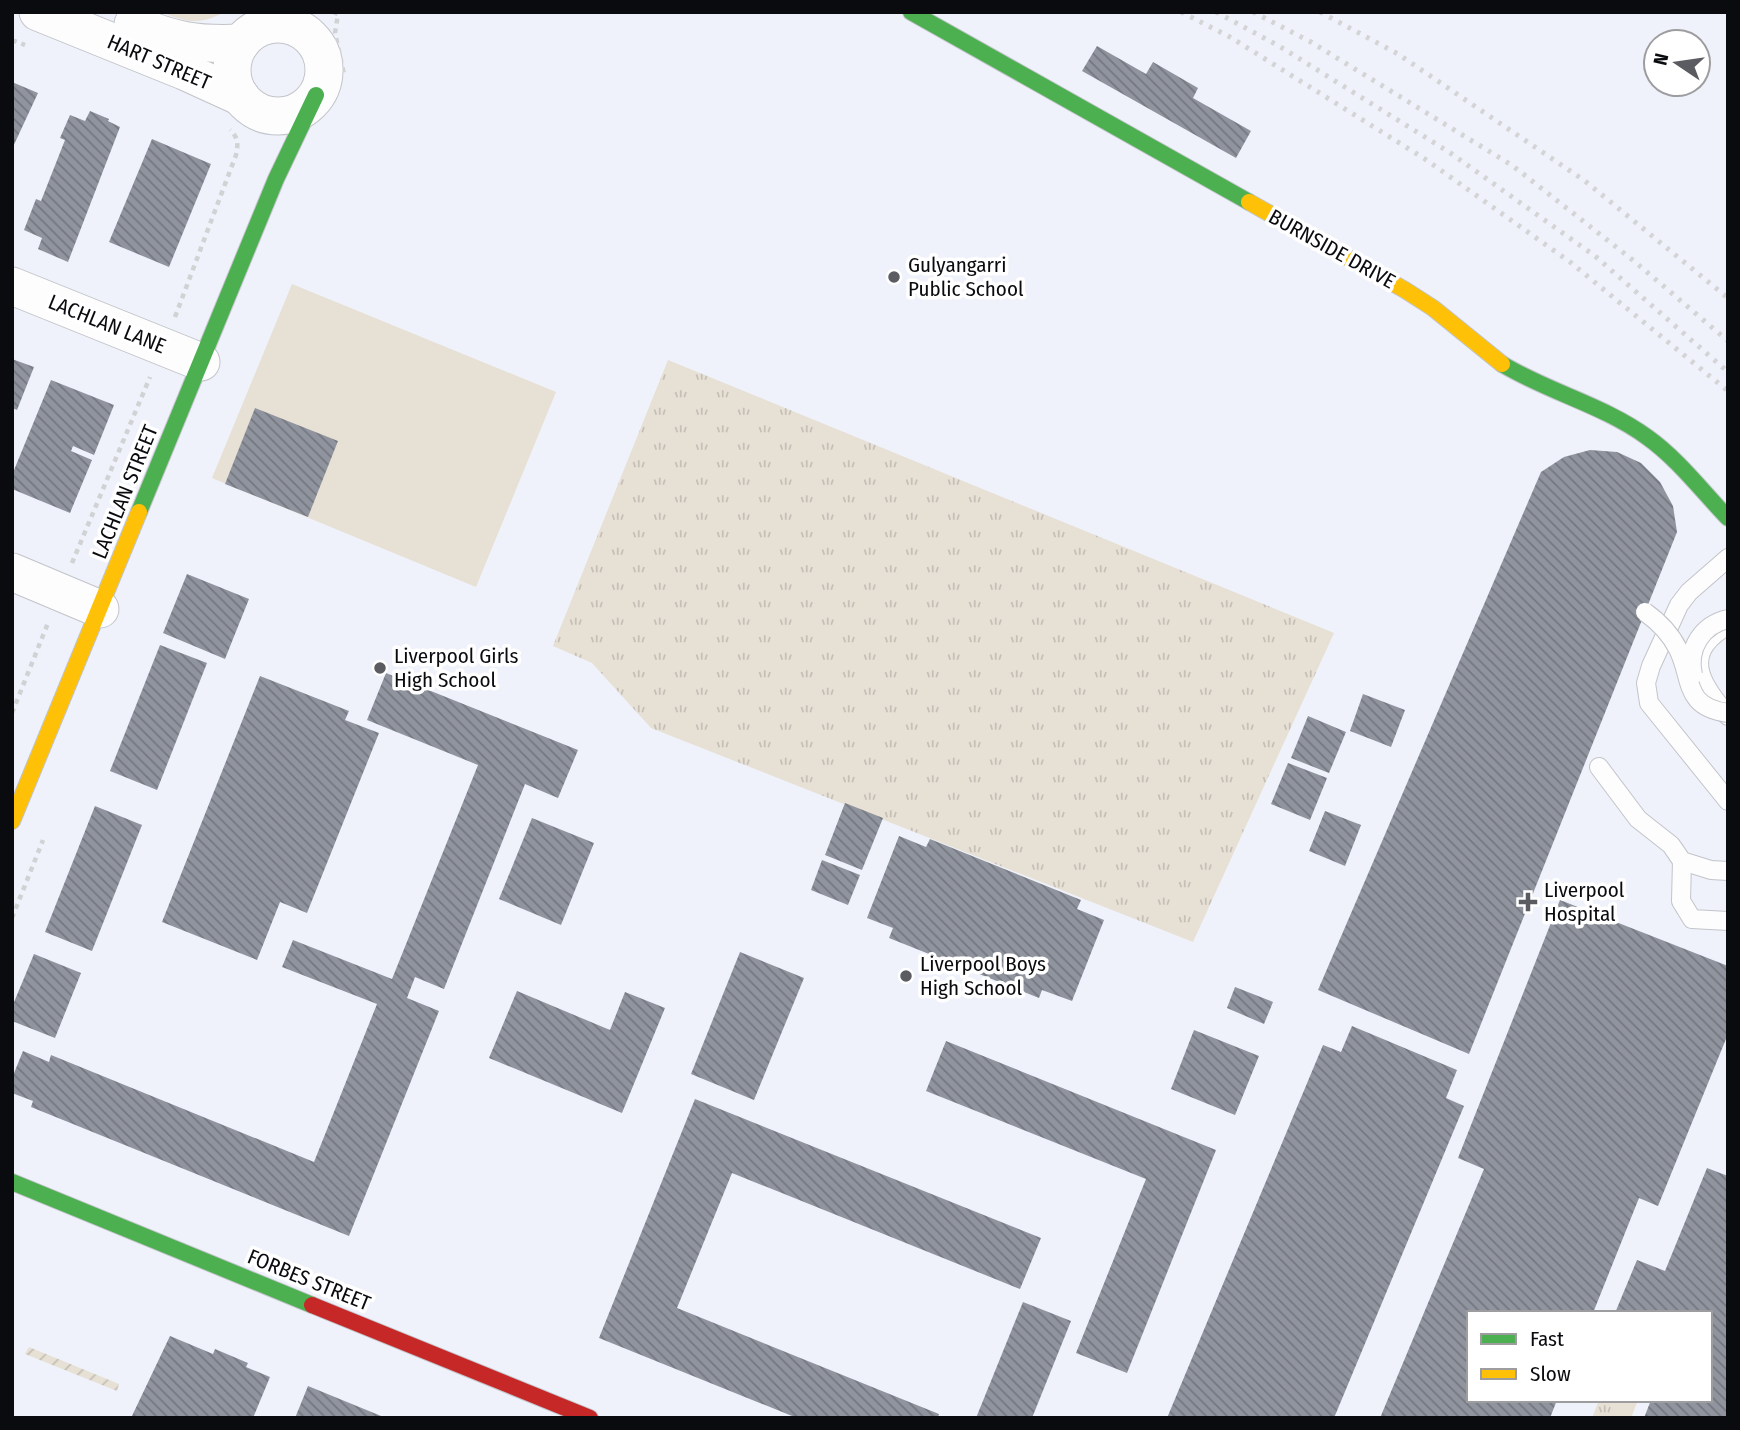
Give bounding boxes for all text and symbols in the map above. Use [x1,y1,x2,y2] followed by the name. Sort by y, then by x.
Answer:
[1642,28,1712,98] north arrow
[103,29,215,96] street label: HART STREET
[1648,51,1673,67] text: N
[1264,204,1400,295] street label: BURNSIDE DRIVE
[908,252,1024,302] place label: Gulyangarri Public School
[886,269,902,285] marker: Gulyangarri Public School
[44,289,170,359] street label: LACHLAN LANE
[86,421,164,563] street label: LACHLAN STREET
[394,643,518,693] place label: Liverpool Girls High School
[372,660,388,676] marker: Liverpool Girls High School
[1544,877,1625,927] place label: Liverpool Hospital
[1518,892,1538,912] marker: Liverpool Hospital
[920,951,1046,1001] place label: Liverpool Boys High School
[898,968,914,984] marker: Liverpool Boys High School
[244,1244,375,1317] street label: FORBES STREET
[1467,1311,1712,1402] legend
[1530,1326,1564,1352] text: Fast
[1530,1361,1571,1387] text: Slow

